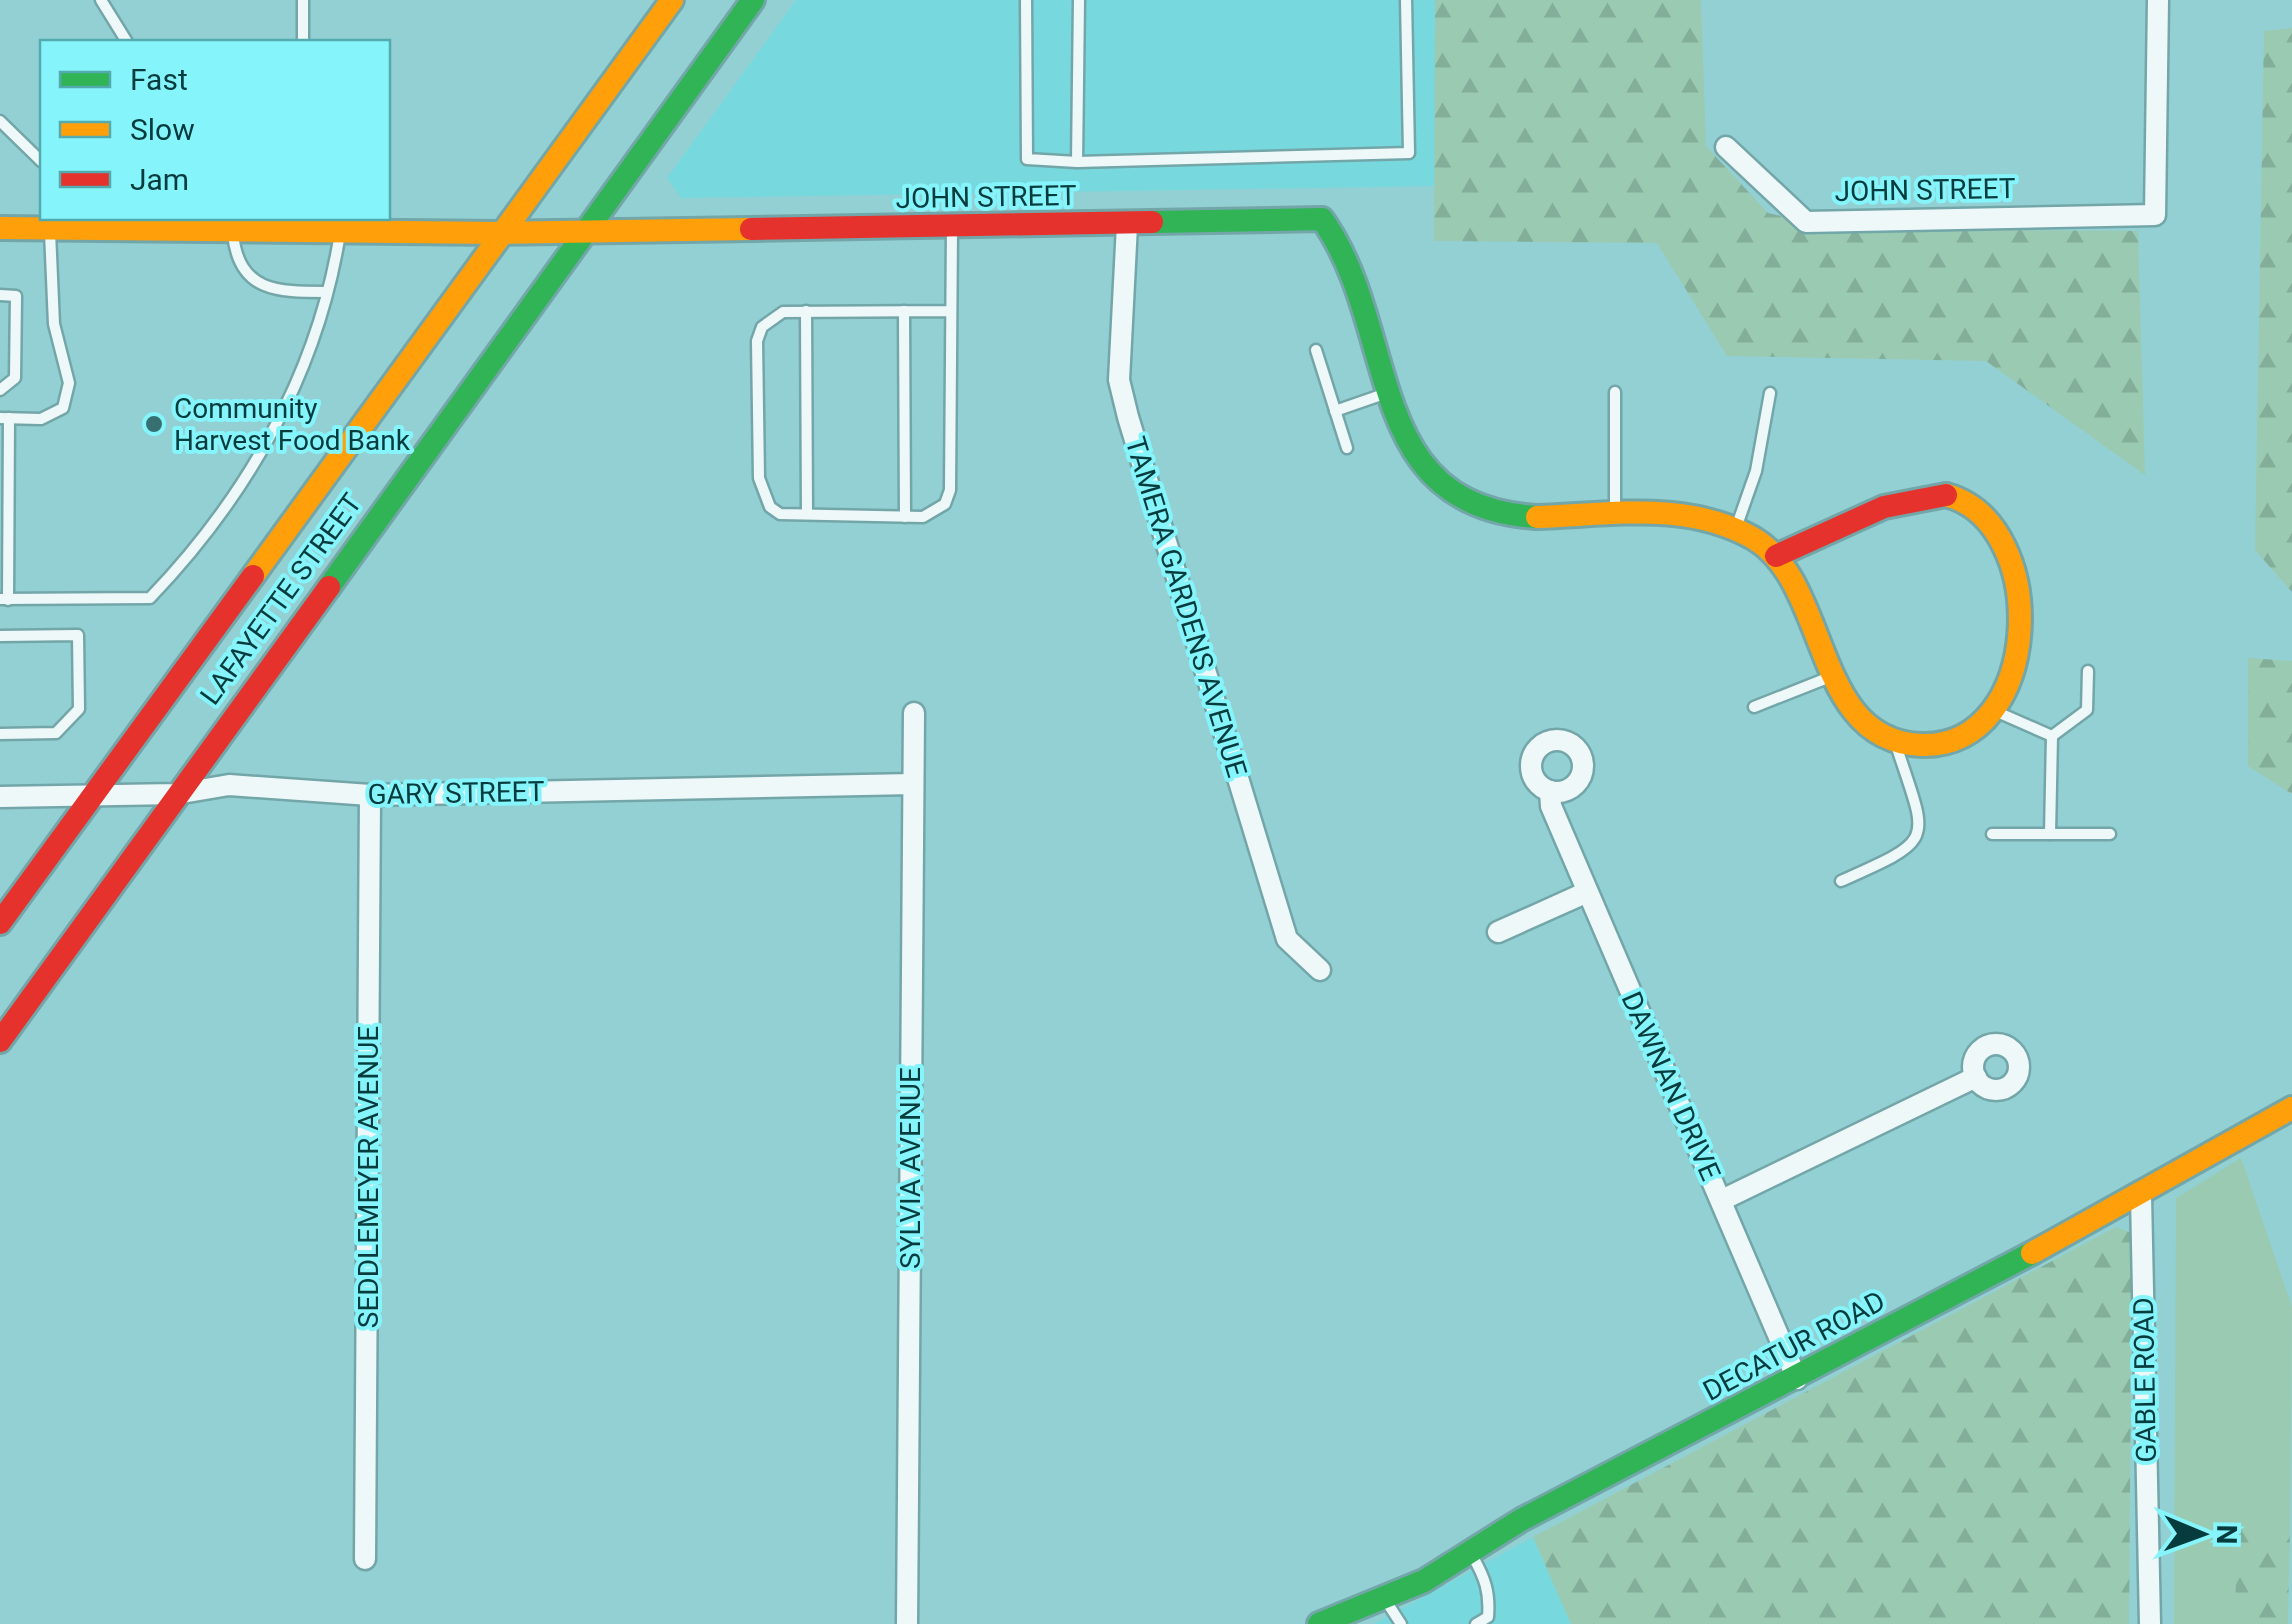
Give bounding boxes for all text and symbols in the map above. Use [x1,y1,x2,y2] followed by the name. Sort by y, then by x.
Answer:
[40,40,390,220] legend
[130,62,188,97] text: Fast
[130,112,195,147] text: Slow
[130,162,189,197] text: Jam
[1834,172,2016,208] street label: JOHN STREET
[895,179,1077,215] street label: JOHN STREET
[174,392,411,457] place label: Community Harvest Food Bank
[143,413,165,435] marker: Community Harvest Food Bank
[1118,433,1254,781] street label: TAMERA GARDENS AVENUE
[193,487,369,711] street label: LAFAYETTE STREET
[367,775,545,811] street label: GARY STREET
[1615,987,1727,1185] street label: DAWNAN DRIVE
[352,1026,385,1328] street label: SEDDLEMEYER AVENUE
[894,1067,927,1269] street label: SYLVIA AVENUE
[1698,1284,1890,1408] street label: DECATUR ROAD
[2127,1297,2163,1463] street label: GABLE ROAD
[2152,1484,2252,1584] north arrow
[2210,1524,2243,1545] text: N

